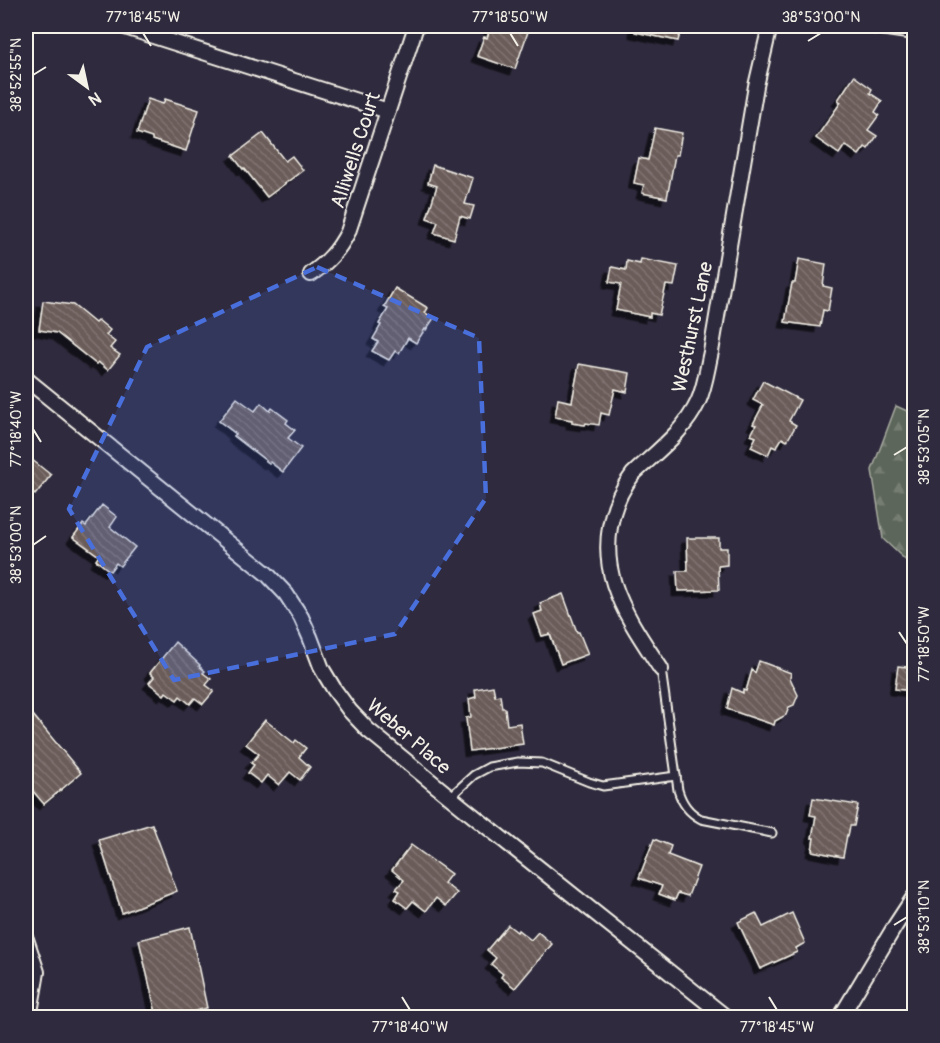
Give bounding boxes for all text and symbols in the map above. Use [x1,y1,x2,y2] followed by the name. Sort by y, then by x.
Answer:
[106,8,180,27] text: 77°18'45"W
[472,8,548,27] text: 77°18'50"W
[782,8,860,27] text: 38°53'00"N
[7,38,26,112] text: 38°52'55"N
[57,57,117,117] north arrow
[84,87,105,110] text: N
[325,88,386,211] street label: Alliwells Court
[666,259,719,395] street label: Westhurst Lane
[7,390,26,467] text: 77°18'40"W
[915,409,934,485] text: 38°53'05"N
[7,506,26,584] text: 38°53'00"N
[915,606,934,682] text: 77°18'50"W
[362,693,456,780] street label: Weber Place
[915,880,934,954] text: 38°53'10"N
[372,1018,449,1037] text: 77°18'40"W
[740,1018,814,1037] text: 77°18'45"W

